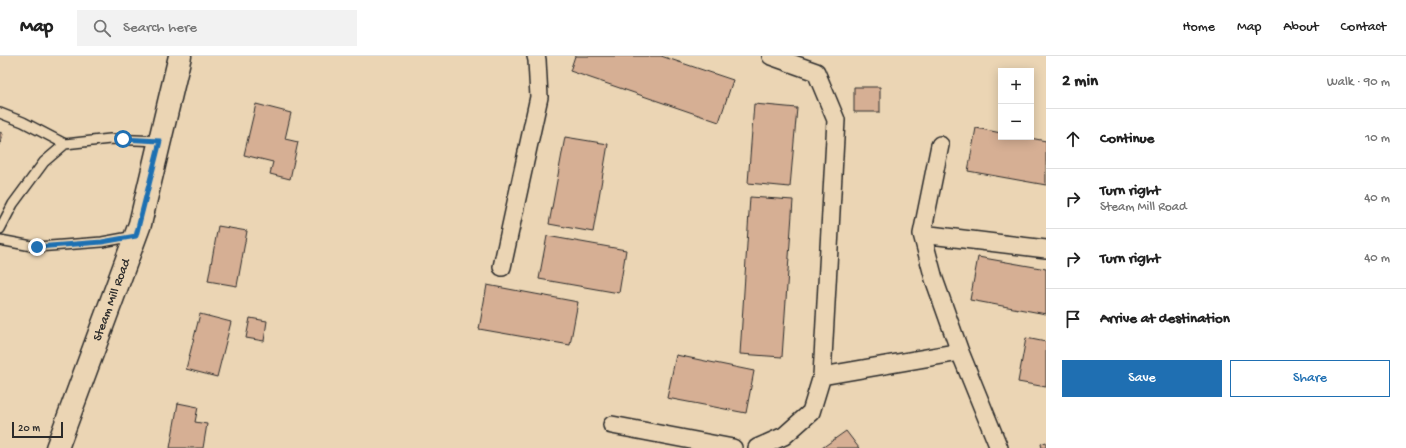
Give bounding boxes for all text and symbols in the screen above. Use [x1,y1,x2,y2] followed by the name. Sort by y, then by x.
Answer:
[77,10,357,46] search box
[20,16,53,39] text: Map
[91,17,113,39] icon: search
[123,19,197,37] text: Search here
[1183,19,1215,36] text: Home
[1237,19,1261,36] text: Map
[1283,19,1319,36] text: About
[1341,19,1386,36] text: Contact
[998,68,1034,140] map controls
[998,68,1034,104] button: +
[1062,72,1098,92] text: 2 min
[1327,75,1390,90] text: Walk · 90 m
[998,104,1034,140] button: −
[1062,128,1084,150] icon: ahead
[114,130,132,148] route start
[1100,130,1154,148] text: Continue
[1365,131,1390,146] text: 10 m
[1100,182,1160,200] text: Turn right
[1062,188,1084,210] icon: right
[1364,191,1390,206] text: 40 m
[1100,200,1187,215] text: Steam Mill Road
[28,238,46,256] route end
[1062,248,1084,270] icon: right
[1100,250,1160,268] text: Turn right
[1364,251,1390,266] text: 40 m
[90,255,134,343] street label: Steam Mill Road
[1062,308,1084,330] icon: arrive
[1100,310,1230,328] text: Arrive at destination
[1062,360,1222,397] button: Save
[1230,360,1390,397] button: Share
[12,420,63,439] scale bar
[18,423,40,435] text: 20 m

